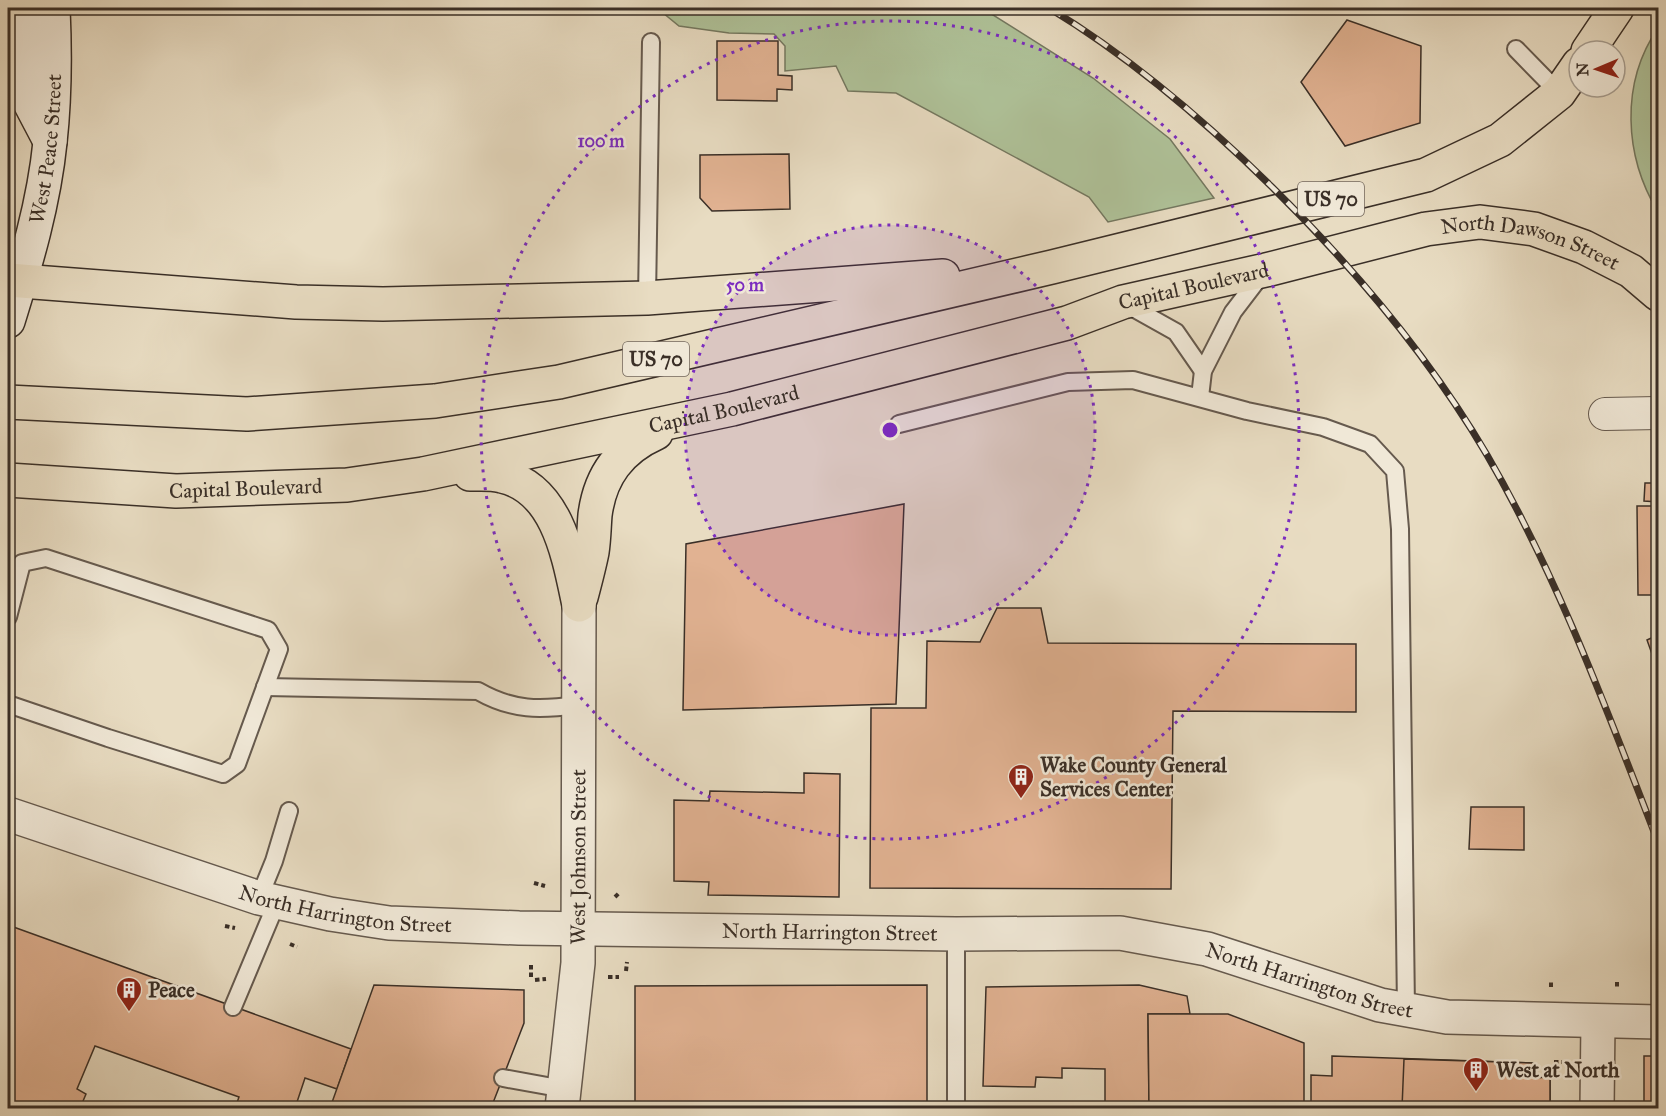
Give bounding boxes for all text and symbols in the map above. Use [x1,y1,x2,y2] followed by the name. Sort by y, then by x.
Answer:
[1567,39,1627,99] north arrow
[1573,62,1592,77] text: N
[23,73,67,226] street label: West Peace Street
[578,130,625,152] text: 100 m
[1298,182,1364,216] road number: US 70
[1439,209,1624,276] street label: North Dawson Street
[1116,257,1272,316] street label: Capital Boulevard
[726,274,765,296] text: 50 m
[623,342,689,376] road number: US 70
[646,379,802,439] street label: Capital Boulevard
[880,420,900,440] centre of rings
[169,473,323,504] street label: Capital Boulevard
[1040,752,1228,802] place label: Wake County General Services Center
[1006,762,1036,800] building icon: Wake County General Services Center
[565,768,592,945] street label: West Johnson Street
[235,879,453,938] street label: North Harrington Street
[722,918,938,947] street label: North Harrington Street
[1202,936,1416,1024] street label: North Harrington Street
[114,975,144,1013] building icon: Peace
[148,977,195,1003] place label: Peace
[1461,1055,1491,1093] building icon: West at North
[1496,1057,1620,1083] place label: West at North

